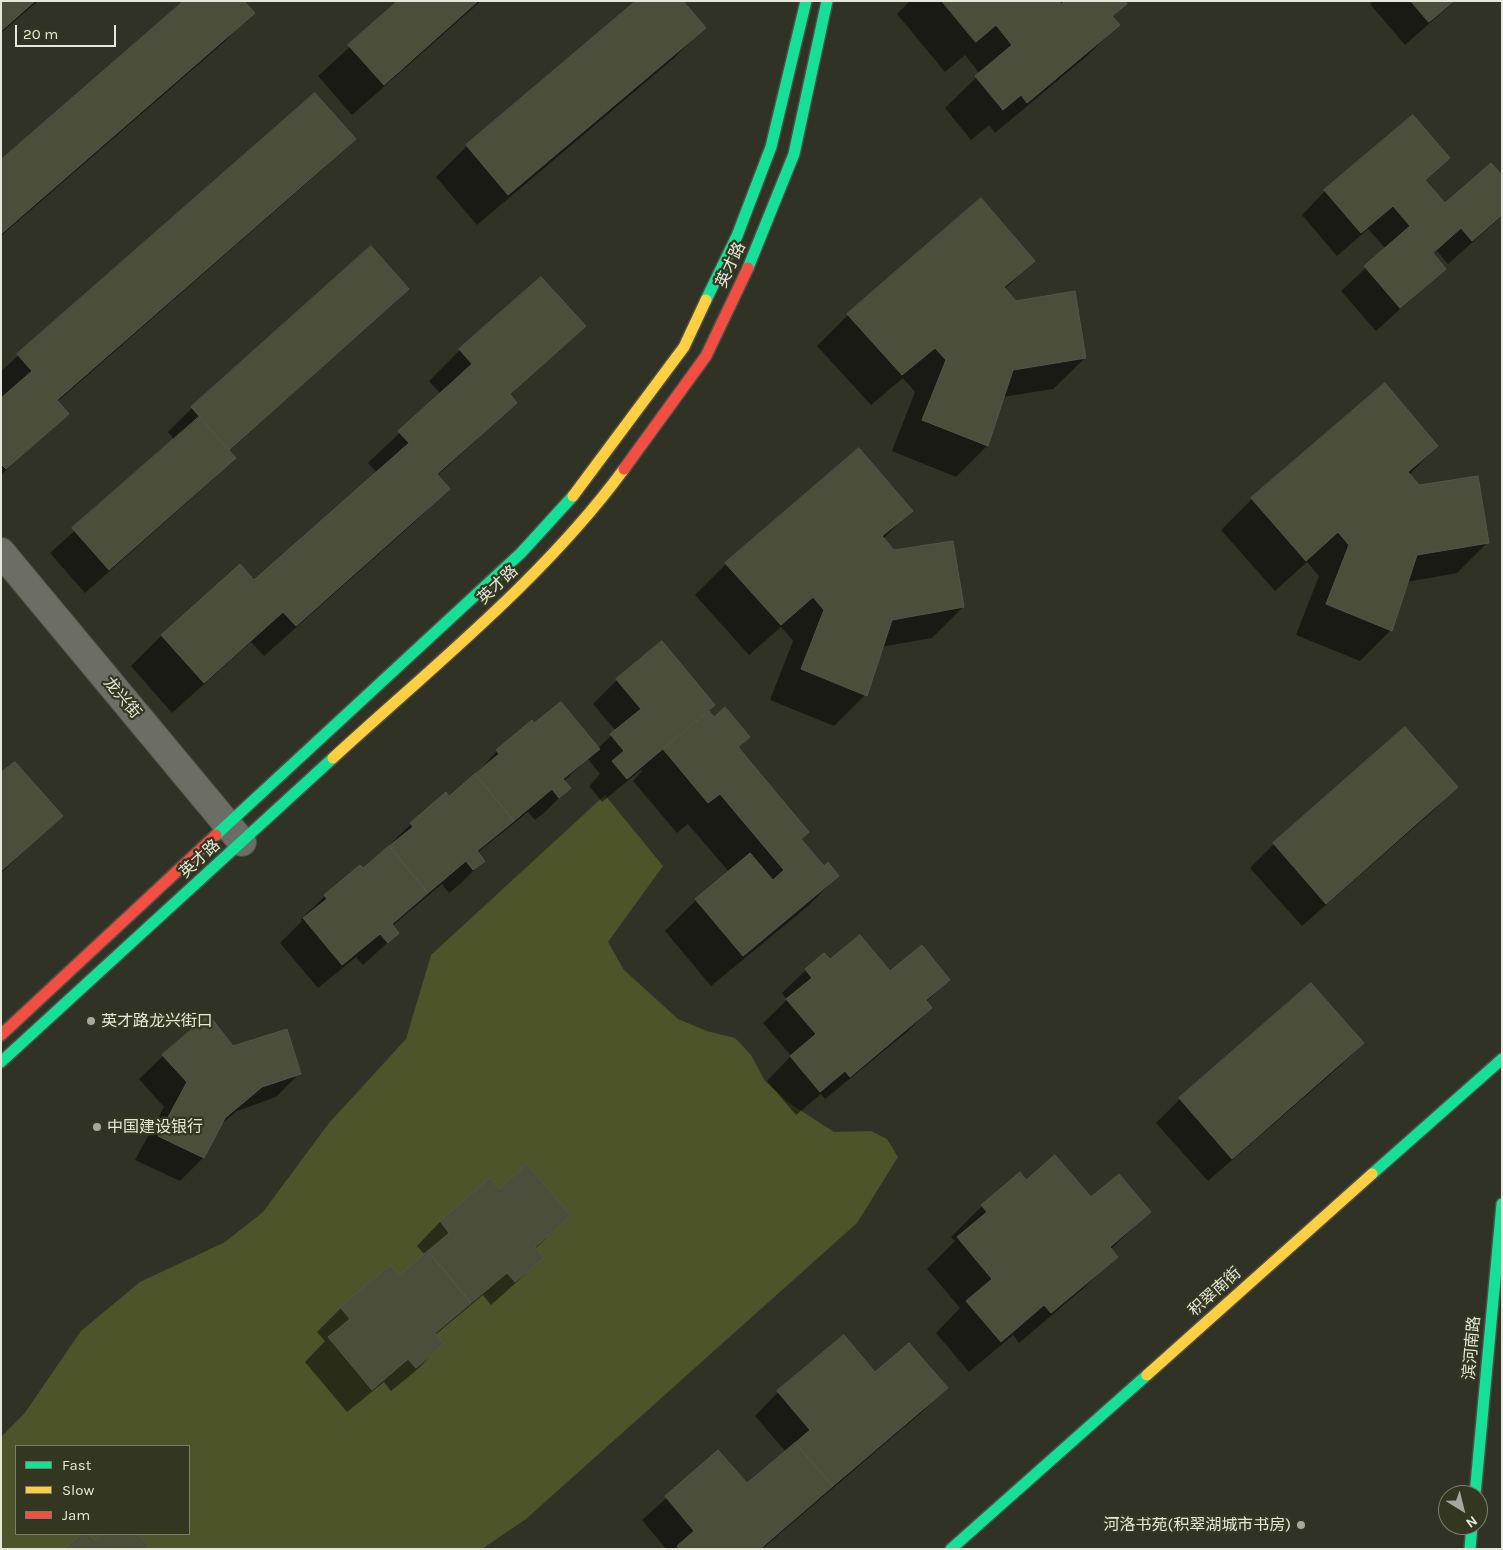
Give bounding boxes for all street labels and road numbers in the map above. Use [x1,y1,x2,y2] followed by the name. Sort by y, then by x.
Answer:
[712,239,750,291] street label: 英才路
[474,562,522,608] street label: 英才路
[99,673,145,723] street label: 龙兴街
[176,836,224,882] street label: 英才路
[1185,1263,1245,1321] street label: 积翠南街
[1460,1315,1484,1381] street label: 滨河南路

